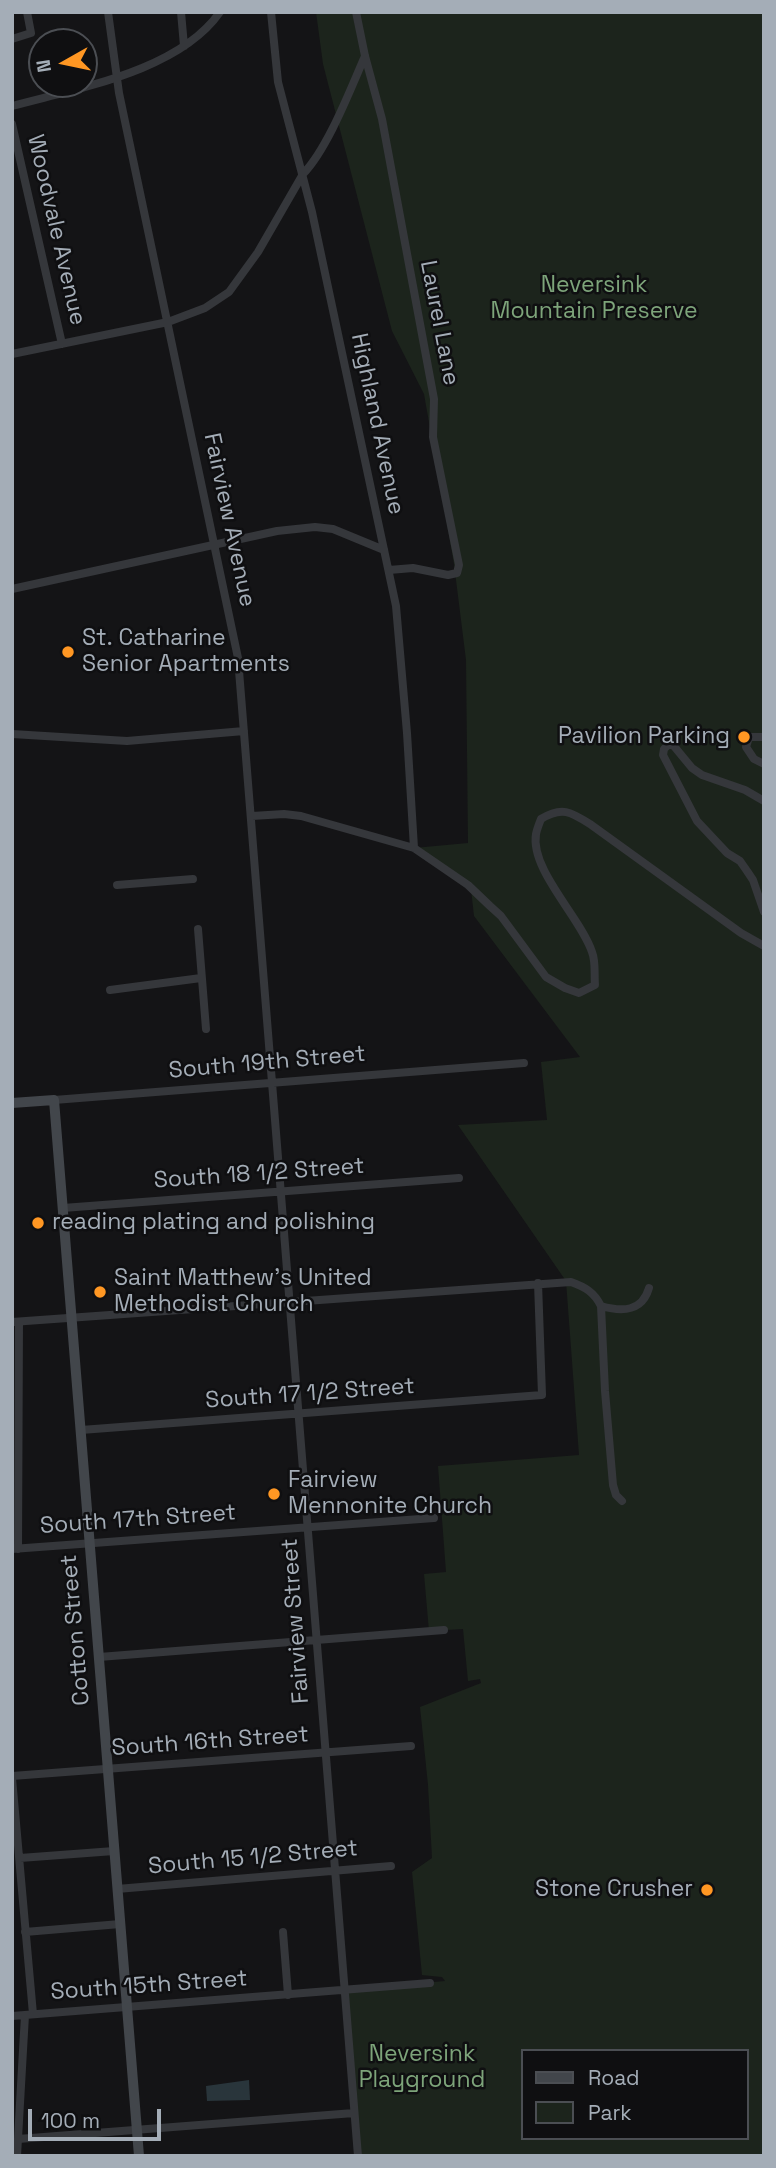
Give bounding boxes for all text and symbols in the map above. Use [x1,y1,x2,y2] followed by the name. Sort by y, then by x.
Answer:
[28,28,98,98] north arrow
[30,58,57,74] text: N
[21,132,91,328] street label: Woodvale Avenue
[413,258,465,388] street label: Laurel Lane
[491,272,697,326] park label: Neversink Mountain Preserve
[344,331,410,517] street label: Highland Avenue
[197,431,261,609] street label: Fairview Avenue
[82,625,290,679] place label: St. Catharine Senior Apartments
[60,644,76,660] marker: St. Catharine Senior Apartments
[558,723,730,751] place label: Pavilion Parking
[736,729,752,745] marker: Pavilion Parking
[167,1041,367,1085] street label: South 19th Street
[153,1153,365,1195] street label: South 18 1/2 Street
[52,1209,375,1237] place label: reading plating and polishing
[30,1215,46,1231] marker: reading plating and polishing
[114,1265,372,1319] place label: Saint Matthew's United Methodist Church
[92,1284,108,1300] marker: Saint Matthew's United Methodist Church
[204,1373,416,1415] street label: South 17 1/2 Street
[288,1467,492,1521] place label: Fairview Mennonite Church
[266,1486,282,1502] marker: Fairview Mennonite Church
[39,1499,237,1541] street label: South 17th Street
[276,1537,316,1705] street label: Fairview Street
[56,1553,96,1707] street label: Cotton Street
[110,1721,310,1763] street label: South 16th Street
[147,1835,359,1881] street label: South 15 1/2 Street
[535,1876,693,1904] place label: Stone Crusher
[699,1882,715,1898] marker: Stone Crusher
[50,1965,248,2007] street label: South 15th Street
[359,2041,485,2095] park label: Neversink Playground
[520,2049,748,2140] legend
[588,2064,640,2091] text: Road
[32,2094,164,2138] scale bar
[588,2099,632,2126] text: Park
[41,2107,100,2134] text: 100 m

